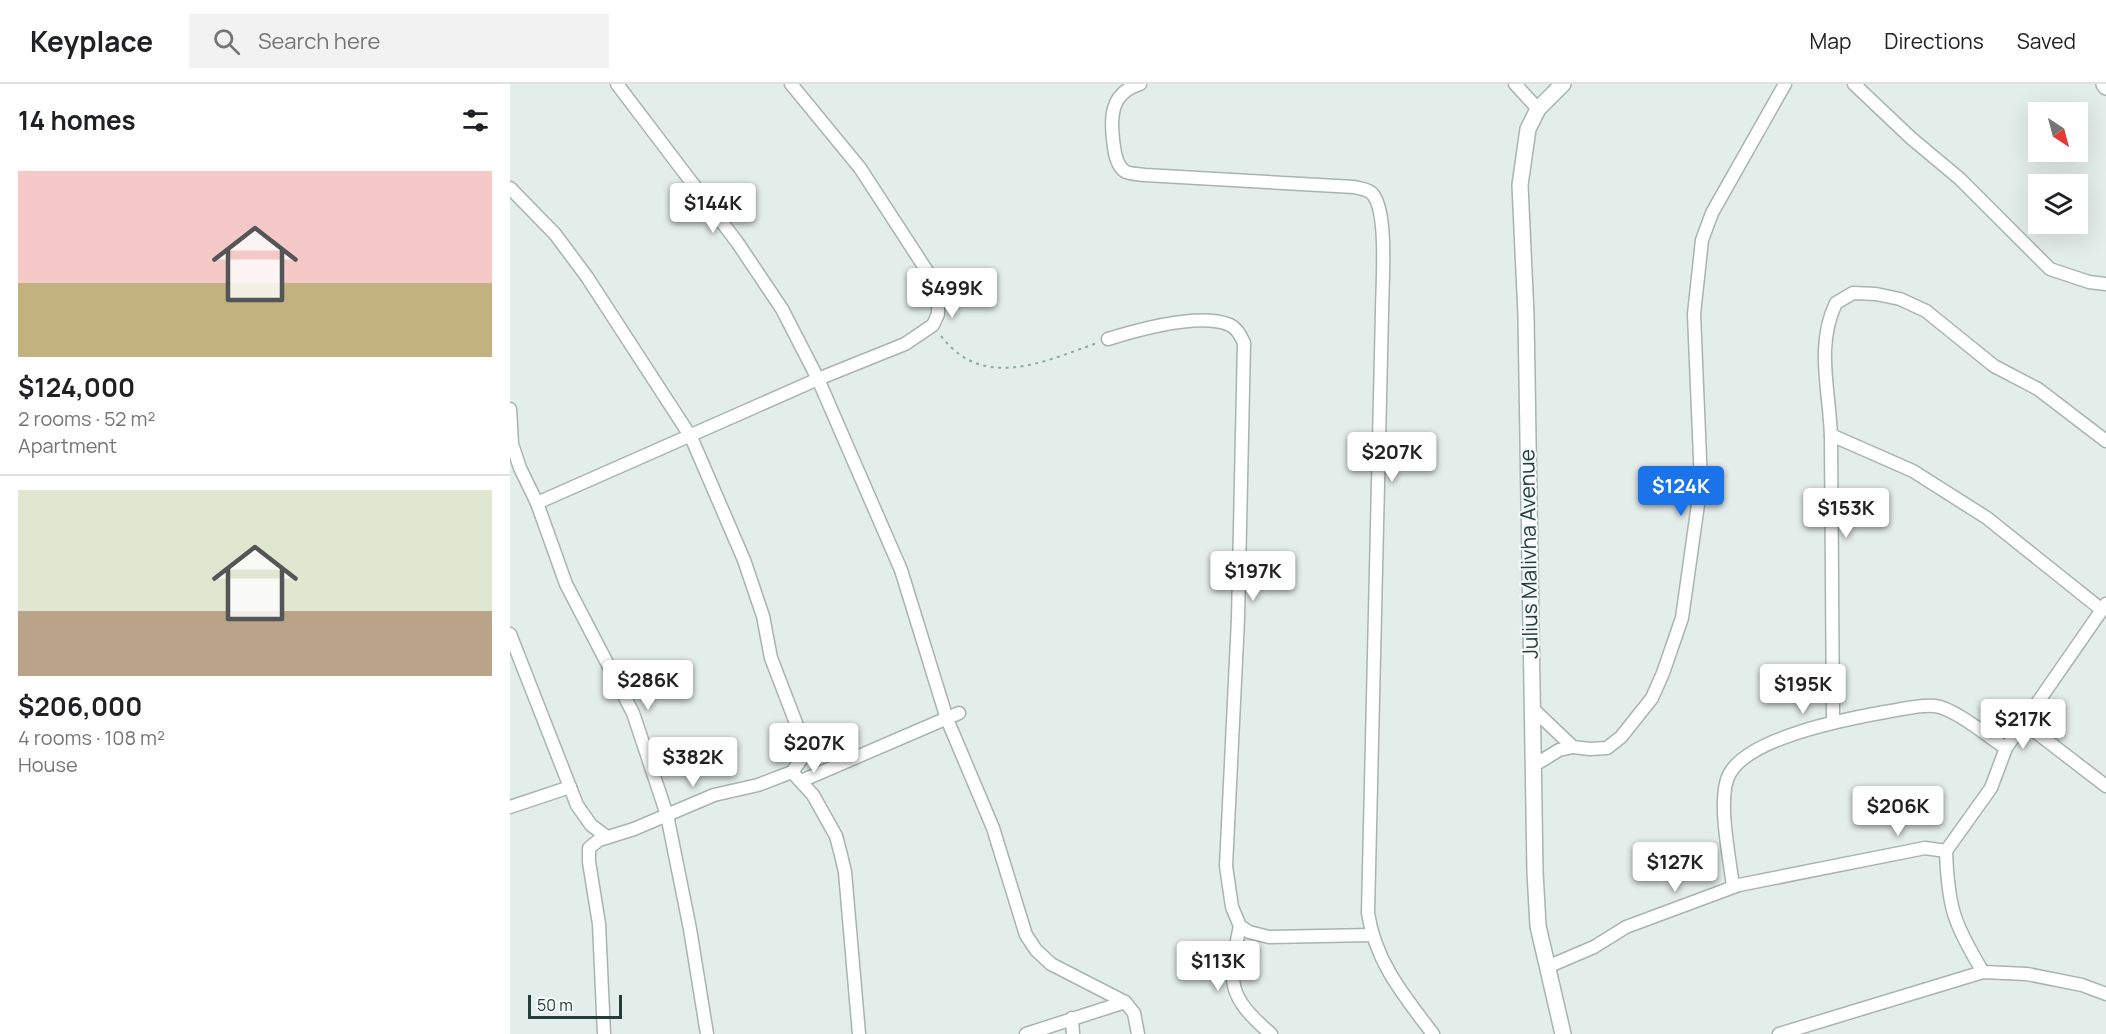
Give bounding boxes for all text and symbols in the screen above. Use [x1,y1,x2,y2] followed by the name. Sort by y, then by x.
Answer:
[189,14,609,68] search box
[30,22,153,60] text: Keyplace
[210,25,243,58] icon: search
[258,26,380,56] text: Search here
[1810,27,1851,55] text: Map
[1884,27,1984,55] text: Directions
[2017,27,2076,55] text: Saved
[18,102,136,138] text: 14 homes
[2028,102,2088,162] north arrow
[2028,102,2088,234] map controls
[459,104,492,137] icon: filters
[2028,174,2088,234] button: layers
[671,183,755,234] pin: $144K
[684,189,742,216] text: $144K
[201,210,309,318] icon: home
[910,268,994,319] pin: $499K
[921,274,983,301] text: $499K
[18,369,135,405] text: $124,000
[18,405,155,432] text: 2 rooms · 52 m²
[18,432,117,459] text: Apartment
[1350,432,1434,483] pin: $207K
[1361,438,1423,465] text: $207K
[1512,449,1544,659] street label: Julius Malivha Avenue
[1639,466,1723,517] pin: $124K
[1652,472,1710,499] text: $124K
[1804,488,1888,539] pin: $153K
[1817,494,1875,521] text: $153K
[201,529,309,637] icon: home
[1211,551,1295,602] pin: $197K
[1224,557,1282,584] text: $197K
[606,660,690,711] pin: $286K
[1761,664,1845,715] pin: $195K
[617,666,679,693] text: $286K
[1774,670,1832,697] text: $195K
[18,688,142,724] text: $206,000
[1981,699,2065,750] pin: $217K
[1995,705,2051,732] text: $217K
[772,723,856,774] pin: $207K
[18,724,165,751] text: 4 rooms · 108 m²
[783,729,845,756] text: $207K
[651,737,735,788] pin: $382K
[662,743,724,770] text: $382K
[18,751,78,778] text: House
[1856,786,1940,837] pin: $206K
[1867,792,1930,819] text: $206K
[1633,842,1717,893] pin: $127K
[1647,848,1703,875] text: $127K
[1176,941,1260,992] pin: $113K
[1191,947,1245,974] text: $113K
[528,992,622,1020] scale bar
[537,994,573,1016] text: 50 m

